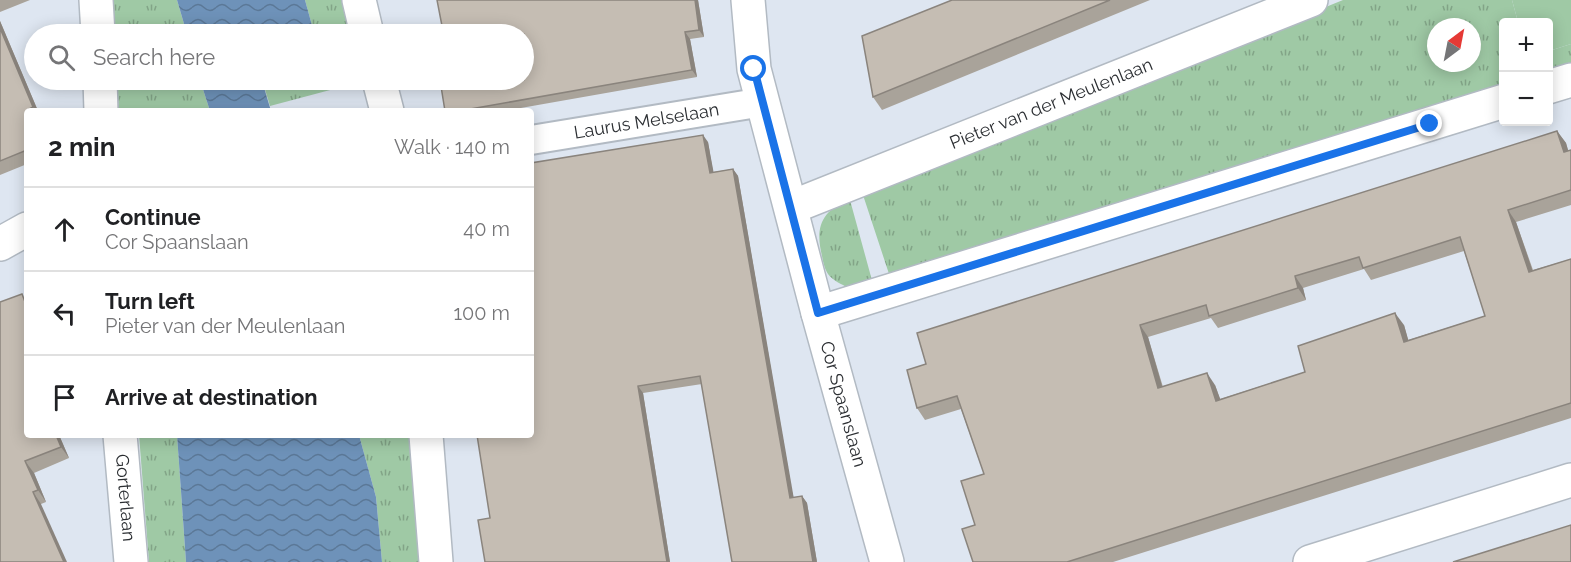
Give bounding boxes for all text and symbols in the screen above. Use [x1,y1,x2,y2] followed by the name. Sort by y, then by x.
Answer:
[1427,18,1481,72] north arrow
[1499,18,1553,126] map controls
[1499,18,1553,72] button: +
[24,24,534,90] search box
[45,41,78,74] icon: search
[93,44,215,70] text: Search here
[946,53,1155,153] street label: Pieter van der Meulenlaan
[740,55,766,81] route start
[1499,72,1553,126] button: −
[572,98,721,143] street label: Laurus Melselaan
[1416,110,1442,136] route end
[48,132,115,162] text: 2 min
[394,135,510,159] text: Walk · 140 m
[105,204,201,230] text: Continue
[48,213,81,246] icon: ahead
[463,217,510,241] text: 40 m
[105,230,249,254] text: Cor Spaanslaan
[105,288,195,314] text: Turn left
[48,297,81,330] icon: left
[453,301,510,325] text: 100 m
[105,314,345,338] text: Pieter van der Meulenlaan
[816,339,871,469] street label: Cor Spaanslaan
[48,381,81,414] icon: arrive
[105,384,318,410] text: Arrive at destination
[112,453,140,542] street label: Gorterlaan

